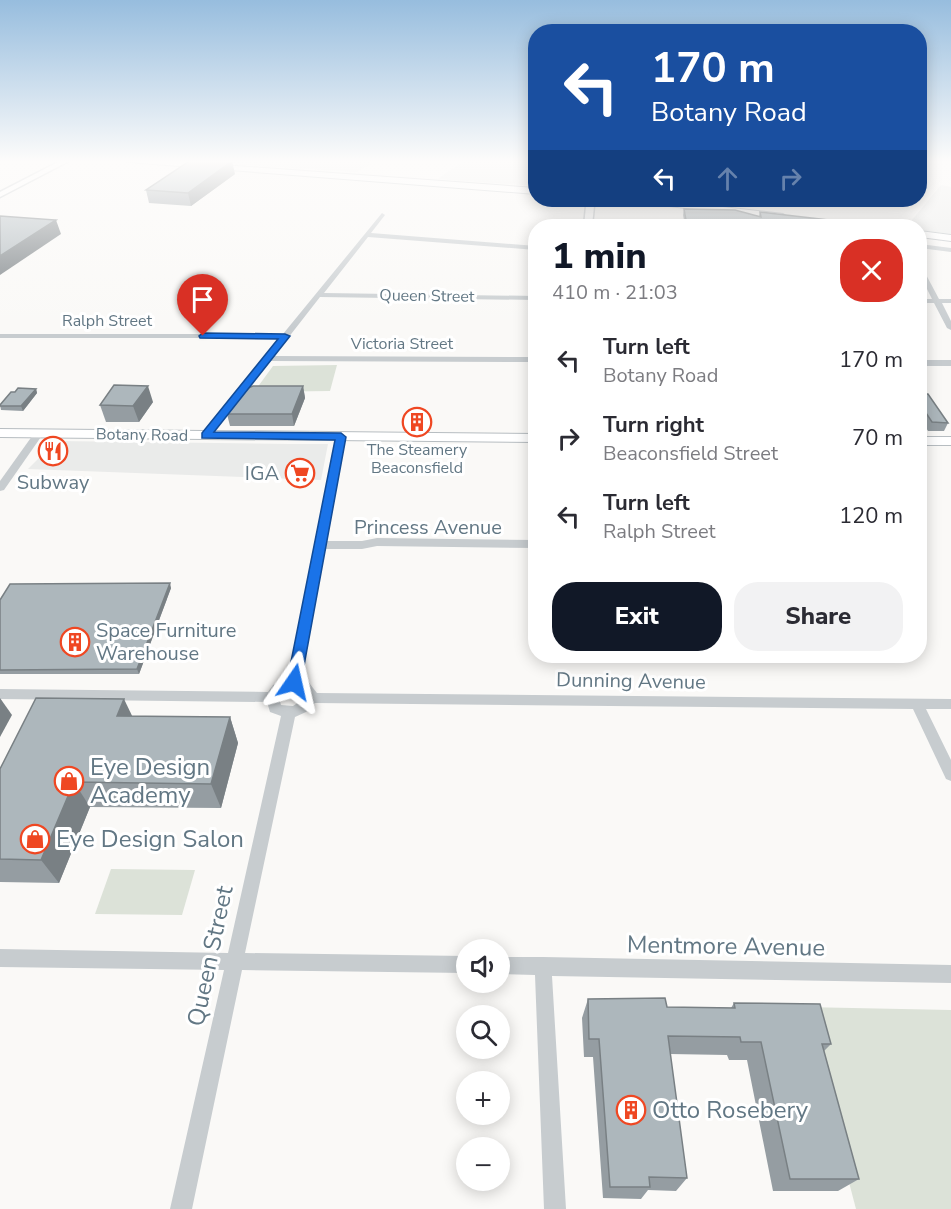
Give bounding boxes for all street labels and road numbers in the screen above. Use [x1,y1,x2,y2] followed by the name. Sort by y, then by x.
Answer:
[379,284,475,308] street label: Queen Street
[62,310,152,332] street label: Ralph Street
[350,333,454,355] street label: Victoria Street
[96,423,188,447] street label: Botany Road
[354,514,502,541] street label: Princess Avenue
[556,666,706,696] street label: Dunning Avenue
[180,882,241,1029] street label: Queen Street
[627,928,825,964] street label: Mentmore Avenue

